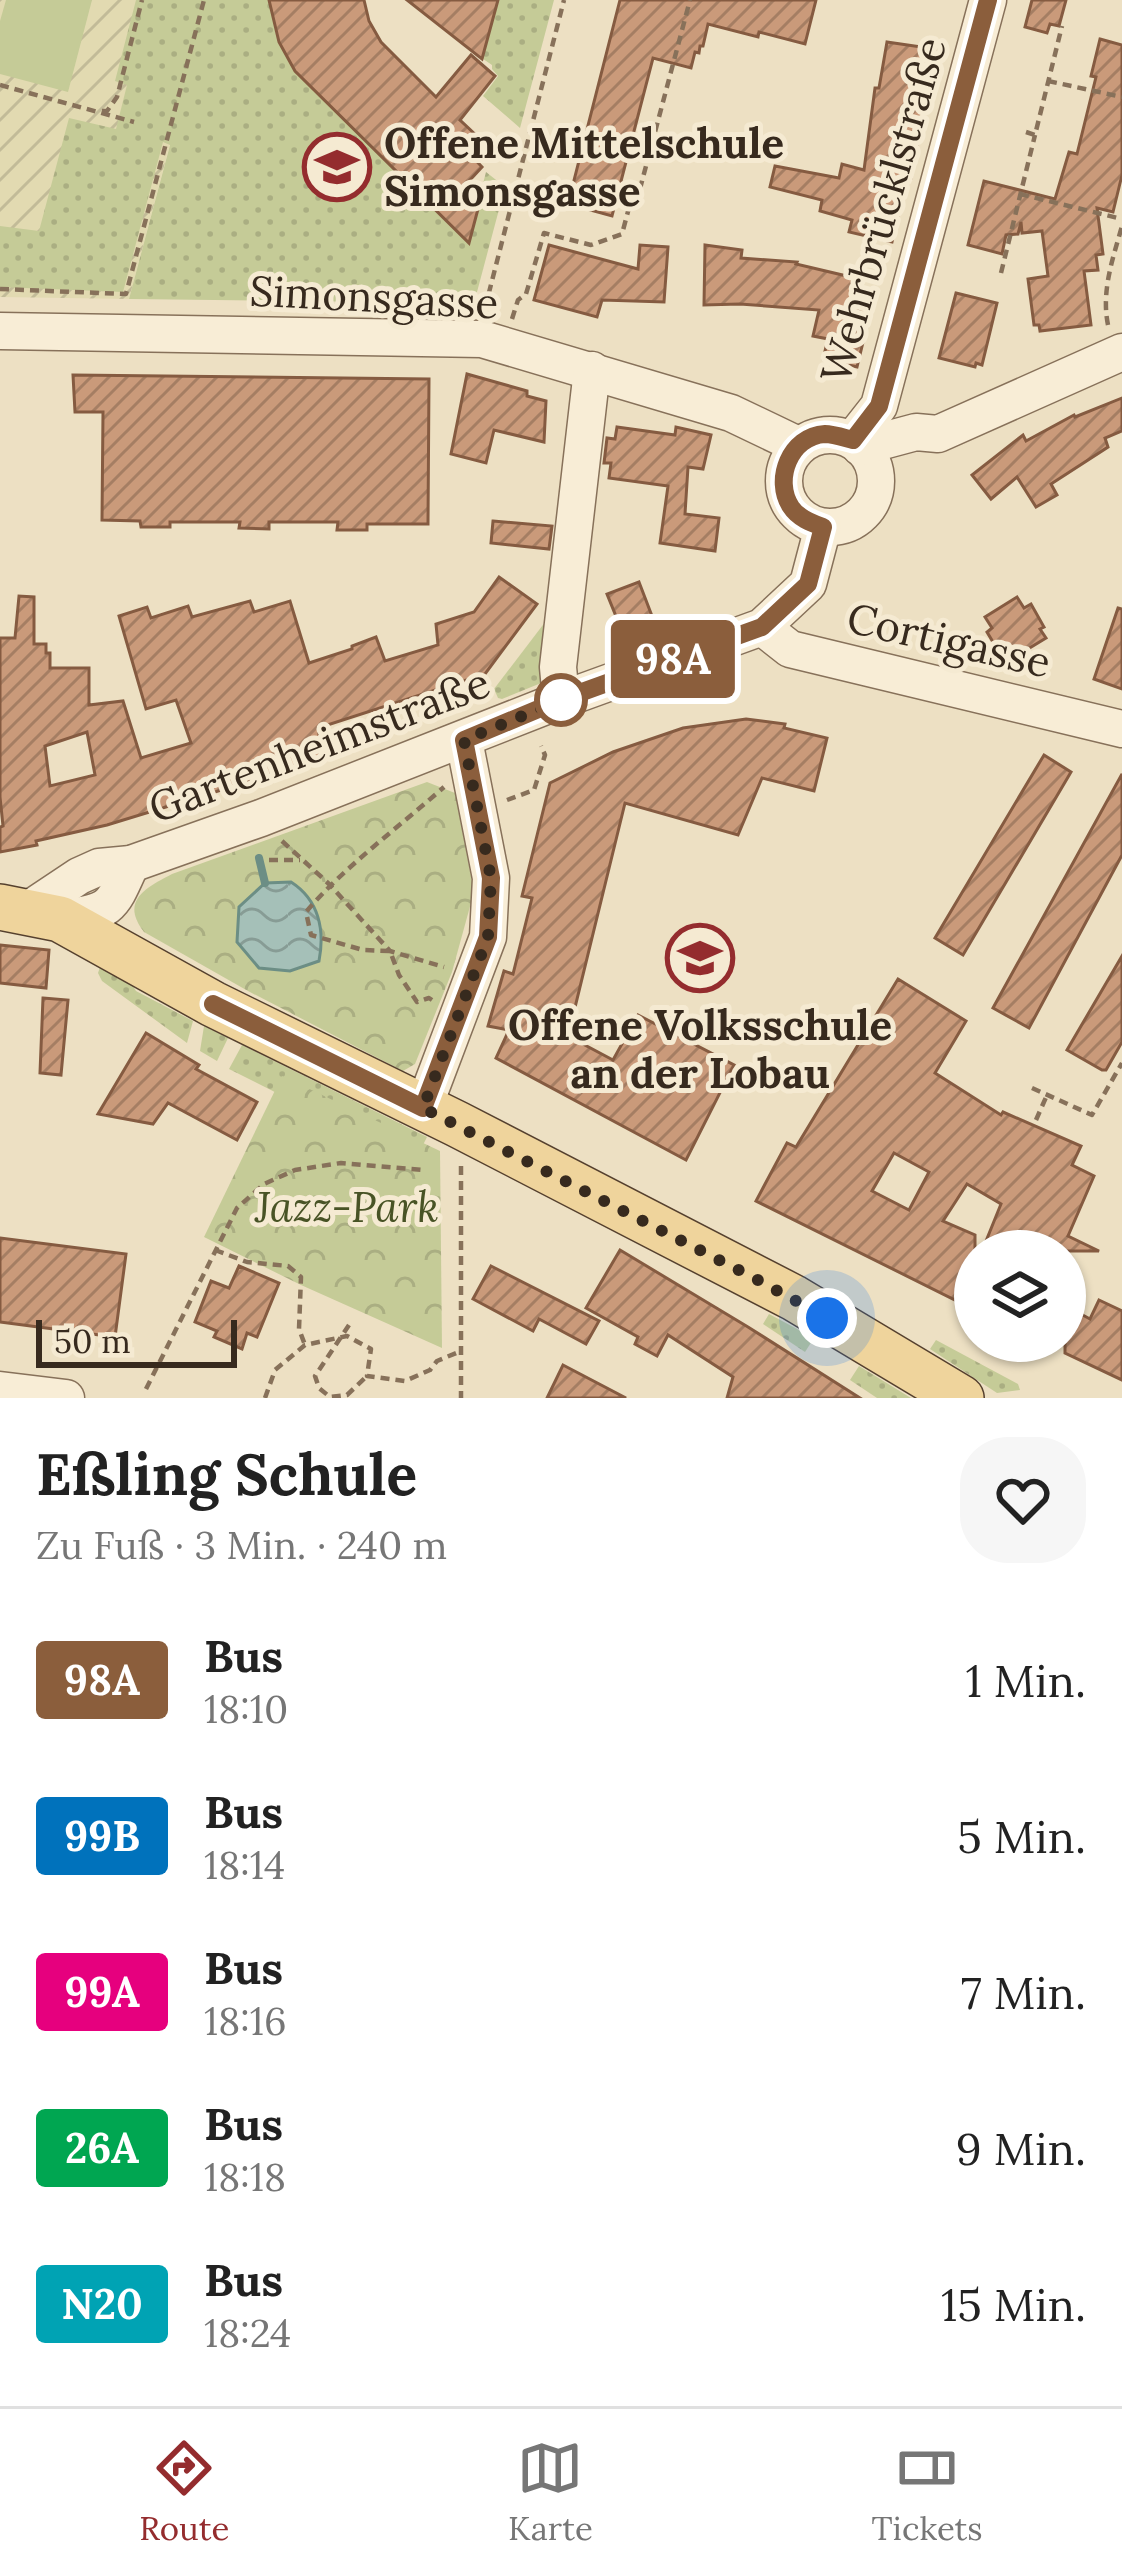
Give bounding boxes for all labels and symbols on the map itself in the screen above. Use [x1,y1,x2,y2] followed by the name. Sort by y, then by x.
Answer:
[808,31,958,389] street label: Wehrbrücklstraße
[384,116,784,218] place label: Offene Mittelschule Simonsgasse
[302,132,372,202] school or university icon: Offene Mittelschule Simonsgasse
[248,264,500,330] street label: Simonsgasse
[842,590,1056,690] street label: Cortigasse
[604,620,742,698] line badge: 98A
[141,655,497,835] street label: Gartenheimstraße
[536,675,586,725] unlabelled marker
[665,923,735,993] school or university icon: Offene Volksschule an der Lobau
[508,998,892,1100] place label: Offene Volksschule an der Lobau
[254,1180,439,1234] park label: Jazz-Park
[797,1288,857,1348] your location
[36,1314,237,1367] scale bar

